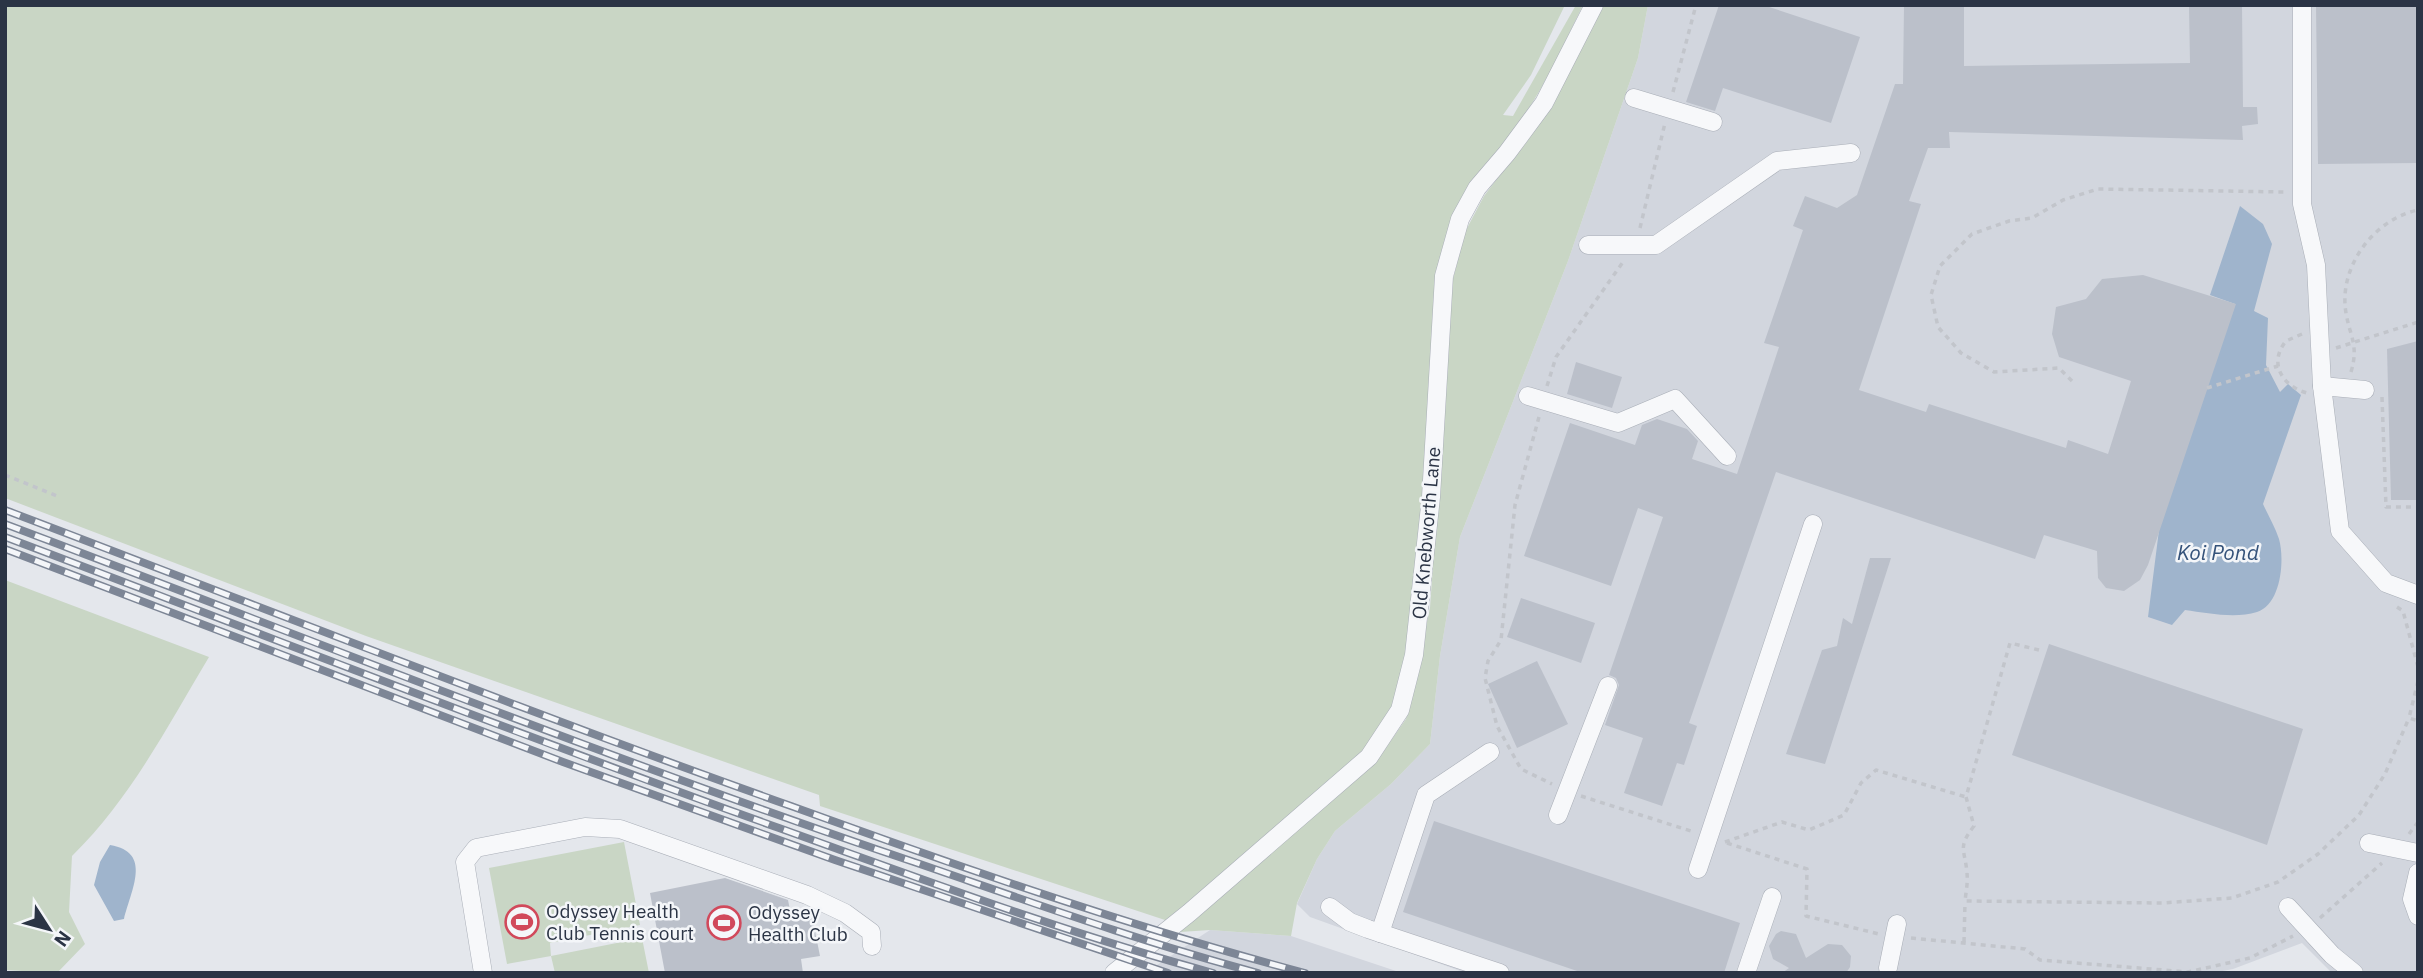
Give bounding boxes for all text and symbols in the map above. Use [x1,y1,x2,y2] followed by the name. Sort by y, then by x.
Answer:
[1407,446,1445,620] street label: Old Knebworth Lane
[2177,538,2260,566] water label: Koi Pond
[14,894,84,964] north arrow
[546,899,694,945] place label: Odyssey Health Club Tennis court
[748,900,848,946] place label: Odyssey Health Club
[503,903,541,941] sports icon: Odyssey Health Club Tennis court
[705,904,743,942] sports icon: Odyssey Health Club
[49,926,77,952] text: N

